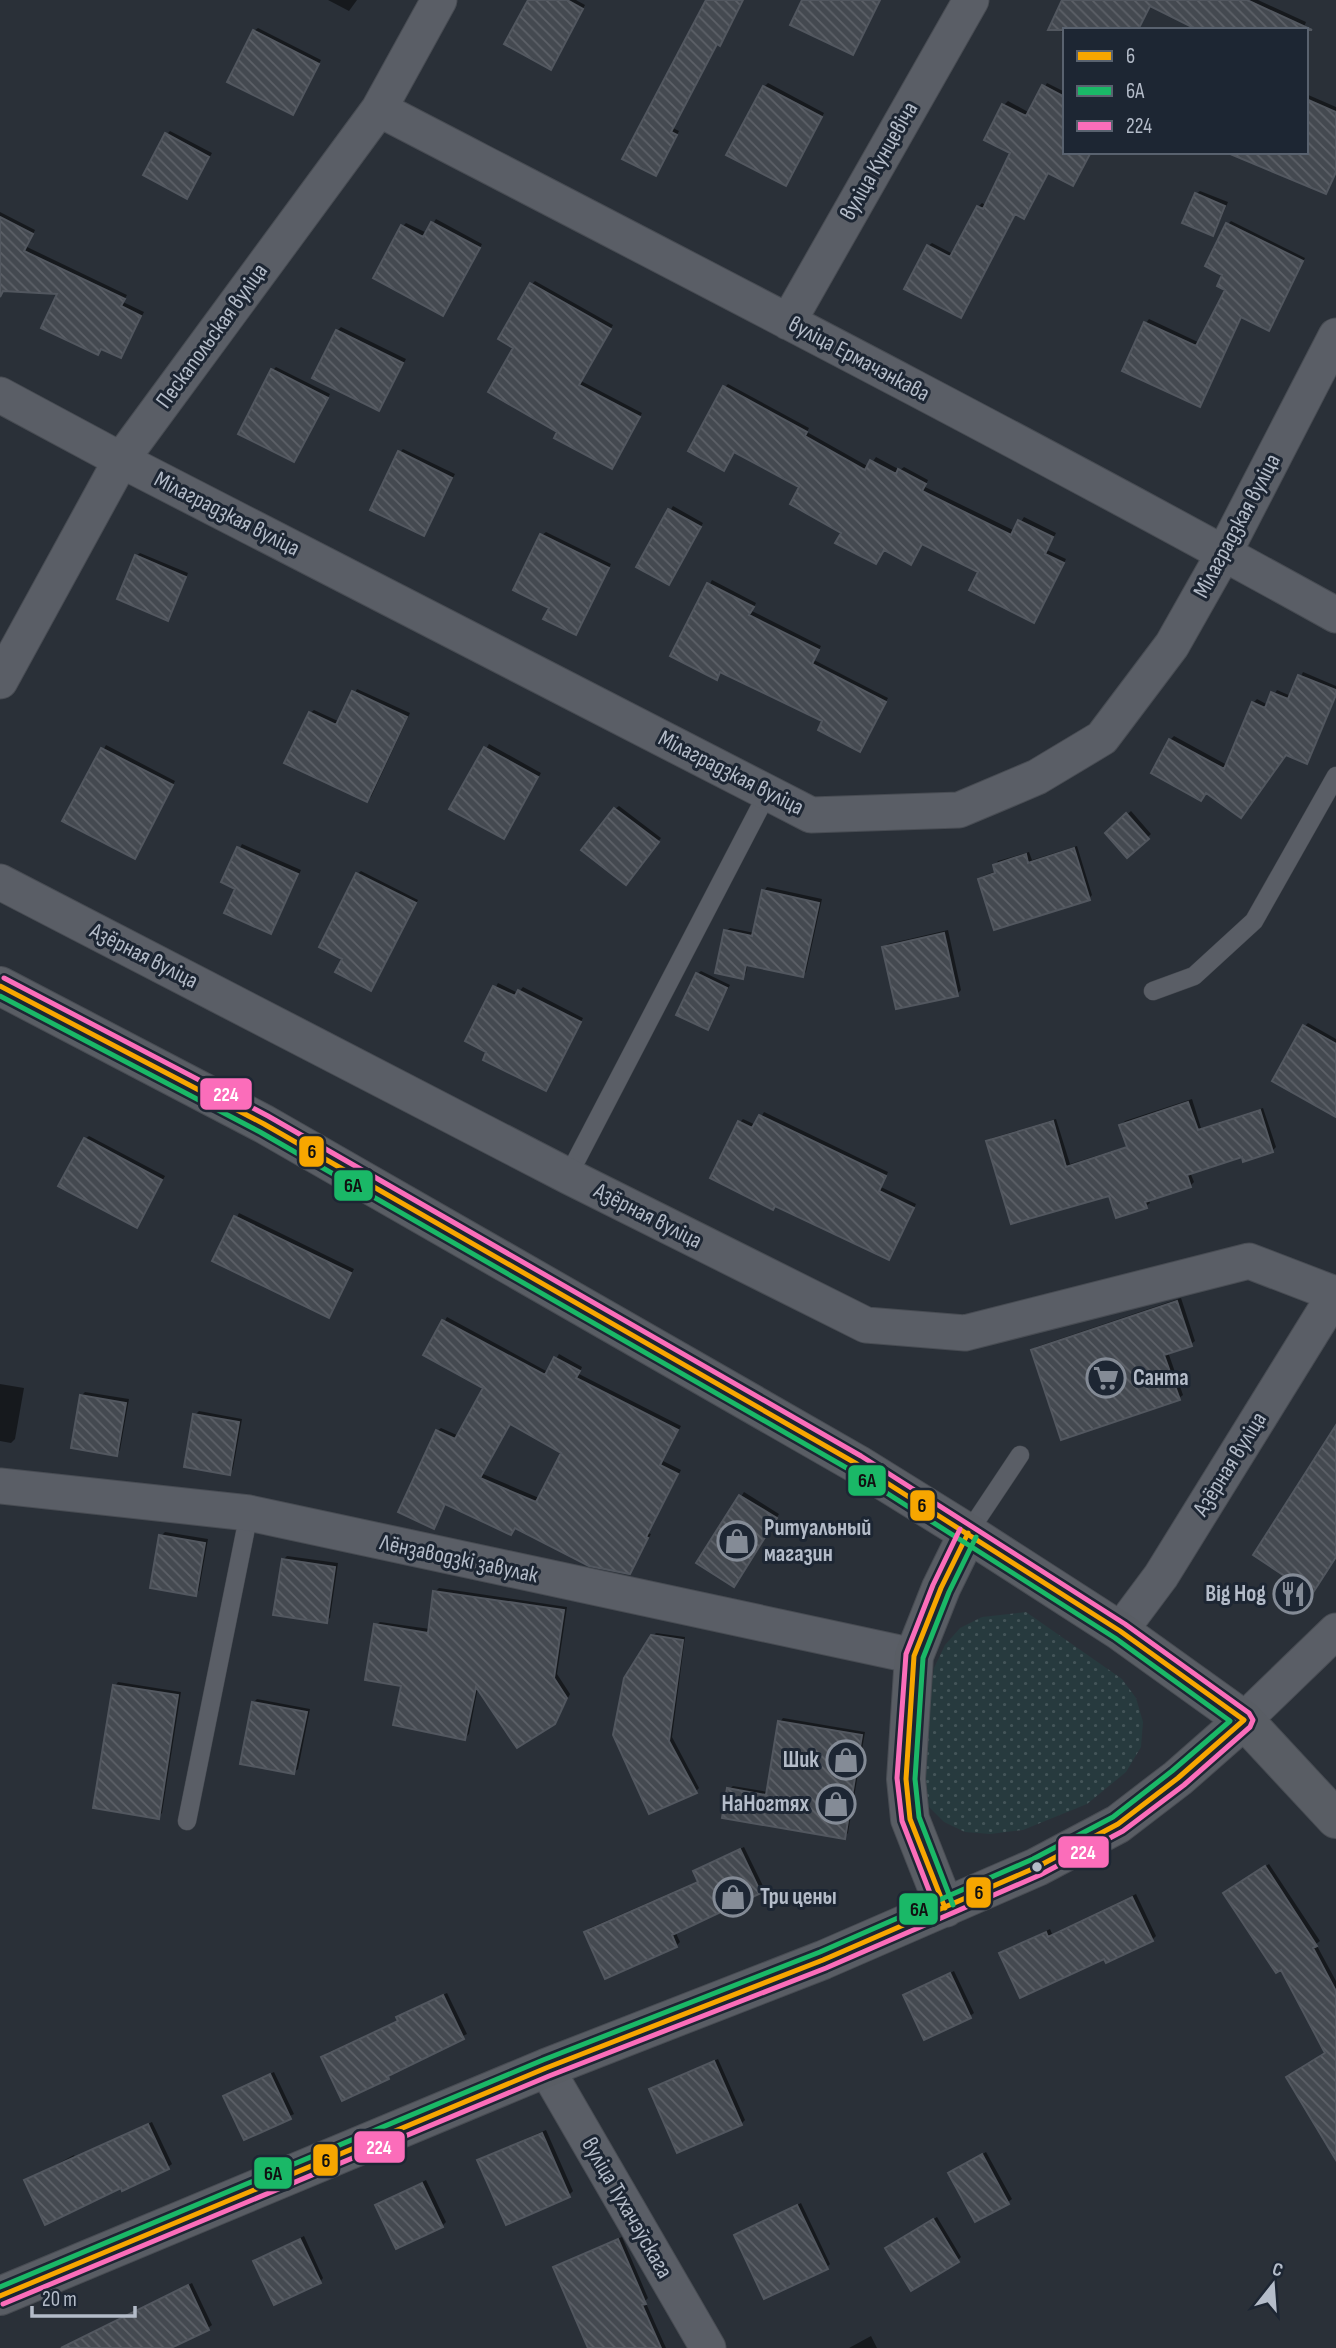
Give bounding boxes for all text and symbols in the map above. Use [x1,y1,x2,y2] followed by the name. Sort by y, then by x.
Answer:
[1063,28,1308,154] legend
[1126,44,1135,69] text: 6
[1126,79,1145,104] text: 6А
[834,97,924,225] street label: вуліца Кунцевіча
[1126,114,1152,139] text: 224
[150,258,274,414] street label: Пескапольская вуліца
[784,310,934,408] street label: вуліца Ермачэнкава
[1187,449,1287,603] street label: Мілаградзкая вуліца
[150,465,304,563] street label: Мілаградзкая вуліца
[654,724,808,822] street label: Мілаградзкая вуліца
[84,916,203,995] street label: Азёрная вуліца
[199,1077,253,1111] line badge: 224
[213,1084,239,1107] text: 224
[298,1135,325,1168] line badge: 6
[308,1141,317,1164] text: 6
[333,1169,374,1202] line badge: 6А
[344,1175,363,1198] text: 6А
[588,1176,707,1255] street label: Азёрная вуліца
[1085,1357,1127,1399] supermarket icon: Санта
[1133,1364,1189,1392] place label: Санта
[1187,1407,1273,1522] street label: Азёрная вуліца
[847,1464,887,1497] line badge: 6А
[858,1470,877,1493] text: 6А
[909,1489,936,1522] line badge: 6
[918,1495,927,1518] text: 6
[764,1514,871,1568] place label: Ритуальный магазин
[716,1520,758,1562] shop icon: Ритуальный магазин
[376,1528,541,1589] street label: Лёнзаводзкі завулак
[1272,1573,1314,1615] restaurant icon: Big Hog
[1205,1580,1266,1608] place label: Big Hog
[825,1739,867,1781] shop icon: Шик
[783,1746,819,1774] place label: Шик
[815,1783,857,1825] shop icon: НаНогтях
[722,1790,809,1818] place label: НаНогтях
[1057,1835,1110,1869] line badge: 224
[1070,1842,1096,1865] text: 224
[1030,1860,1044,1874] unlabelled marker
[712,1876,754,1918] shop icon: Три цены
[965,1876,992,1909] line badge: 6
[975,1882,984,1905] text: 6
[760,1883,837,1911] place label: Три цены
[898,1892,939,1926] line badge: 6А
[910,1899,929,1922] text: 6А
[353,2130,406,2164] line badge: 224
[575,2133,679,2283] street label: вуліца Тухачэўскага
[366,2137,392,2160] text: 224
[312,2143,339,2177] line badge: 6
[322,2150,331,2173] text: 6
[253,2156,293,2190] line badge: 6А
[264,2163,283,2186] text: 6А
[1238,2250,1308,2320] north arrow
[1270,2258,1286,2283] text: С
[32,2274,135,2318] scale bar
[42,2287,77,2312] text: 20 m

